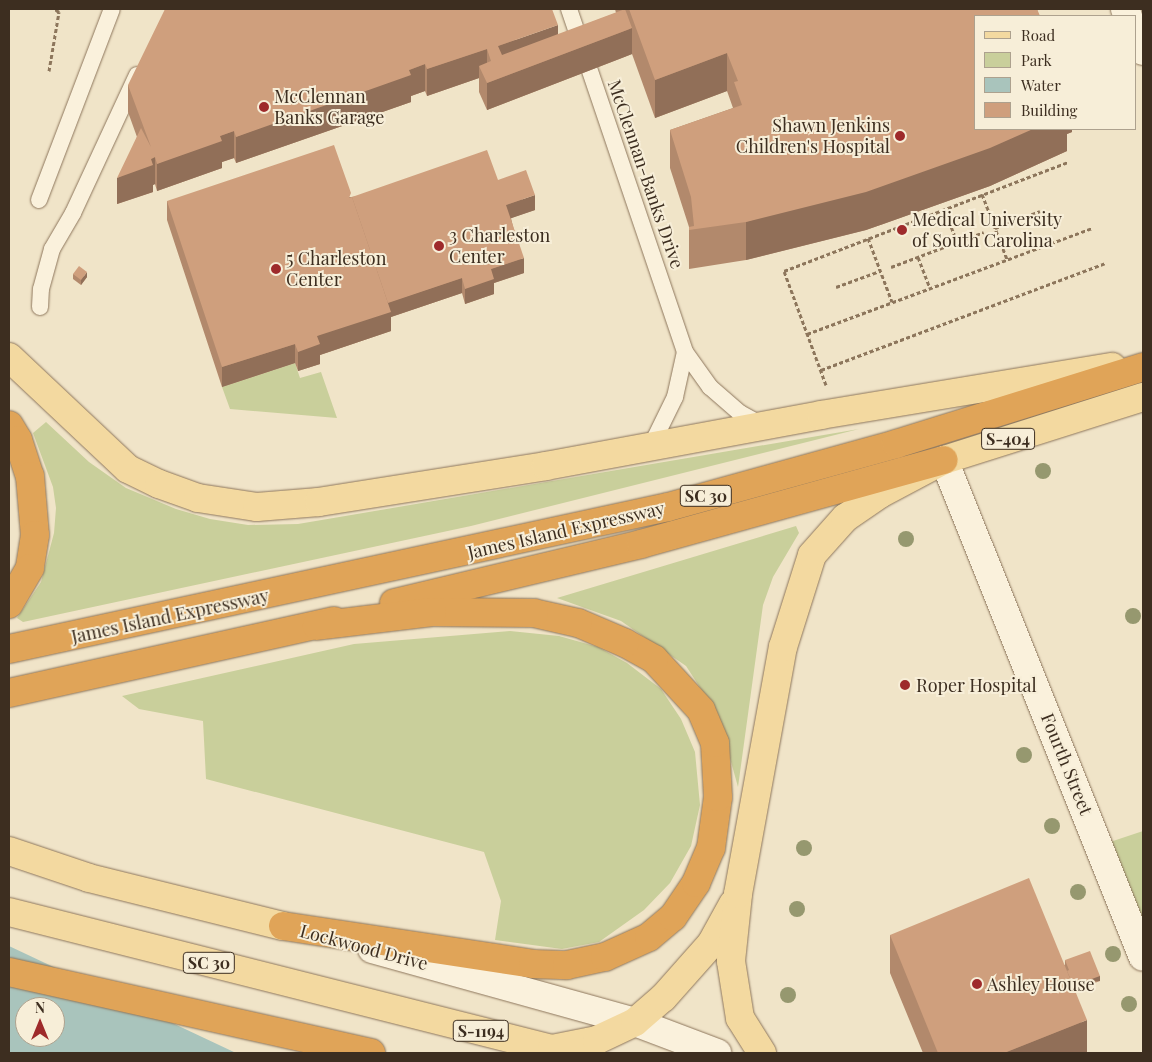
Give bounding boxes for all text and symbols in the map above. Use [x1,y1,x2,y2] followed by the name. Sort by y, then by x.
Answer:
[974,15,1137,130] legend
[1021,25,1055,45] text: Road
[1021,50,1052,70] text: Park
[1021,75,1061,95] text: Water
[604,77,688,271] street label: McClennan-Banks Drive
[274,86,384,128] place label: McClennan Banks Garage
[1021,100,1077,120] text: Building
[258,101,270,113] marker: McClennan Banks Garage
[736,115,890,158] place label: Shawn Jenkins Children's Hospital
[894,130,906,142] marker: Shawn Jenkins Children's Hospital
[912,209,1062,252] place label: Medical University of South Carolina
[896,224,908,236] marker: Medical University of South Carolina
[449,225,550,268] place label: 3 Charleston Center
[433,240,445,252] marker: 3 Charleston Center
[286,248,387,290] place label: 5 Charleston Center
[270,263,282,275] marker: 5 Charleston Center
[980,426,1036,452] road number: S-404
[680,482,732,510] road number: SC 30
[466,497,666,563] street label: James Island Expressway
[69,585,271,647] street label: James Island Expressway
[916,674,1037,696] place label: Roper Hospital
[898,678,912,692] marker: Roper Hospital
[1037,710,1097,818] street label: Fourth Street
[298,920,430,974] street label: Lockwood Drive
[183,950,235,976] road number: SC 30
[987,973,1095,995] place label: Ashley House
[971,978,983,990] marker: Ashley House
[15,997,65,1047] north arrow
[35,998,45,1017] text: N
[452,1018,510,1044] road number: S-1194

